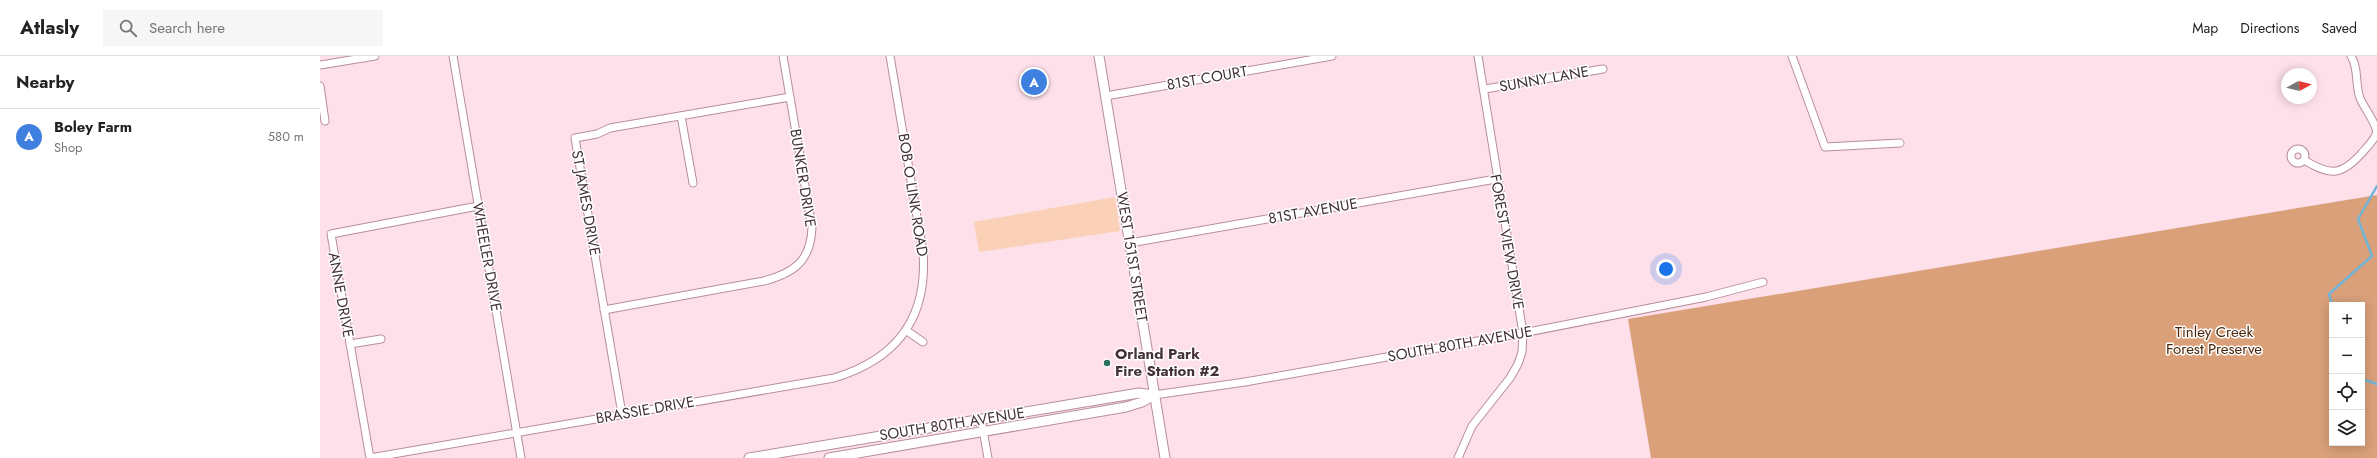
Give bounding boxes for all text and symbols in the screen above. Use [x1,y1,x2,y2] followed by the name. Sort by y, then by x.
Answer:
[103,10,383,46] search box
[20,14,79,41] text: Atlasly
[117,17,139,39] icon: search
[149,17,225,39] text: Search here
[2192,18,2218,38] text: Map
[2240,18,2300,38] text: Directions
[2322,18,2357,38] text: Saved
[1165,60,1249,96] street label: 81ST COURT
[1497,60,1591,98] street label: SUNNY LANE
[1021,67,1047,97] pin: A
[2281,68,2317,104] north arrow
[16,70,74,94] text: Nearby
[54,116,132,138] text: Boley Farm
[24,127,34,146] text: A
[268,127,304,146] text: 580 m
[784,127,822,229] street label: BUNKER DRIVE
[892,132,934,258] street label: BOB O LINK ROAD
[54,138,82,157] text: Shop
[566,149,606,257] street label: ST JAMES DRIVE
[1484,172,1530,312] street label: FOREST VIEW DRIVE
[1111,190,1153,324] street label: WEST 151ST STREET
[1267,192,1359,230] street label: 81ST AVENUE
[467,201,507,313] street label: WHEELER DRIVE
[323,251,359,339] street label: ANNE DRIVE
[1656,259,1676,279] your location
[2329,302,2365,446] map controls
[2329,302,2365,338] button: +
[1386,320,1534,368] street label: SOUTH 80TH AVENUE
[2166,321,2262,360] park label: Tinley Creek Forest Preserve
[2329,338,2365,374] button: −
[1115,343,1220,382] place label: Orland Park Fire Station #2
[1102,358,1112,368] marker: Orland Park Fire Station #2
[2329,374,2365,410] button: locate
[594,390,696,430] street label: BRASSIE DRIVE
[878,402,1026,446] street label: SOUTH 80TH AVENUE
[2329,410,2365,446] button: layers

